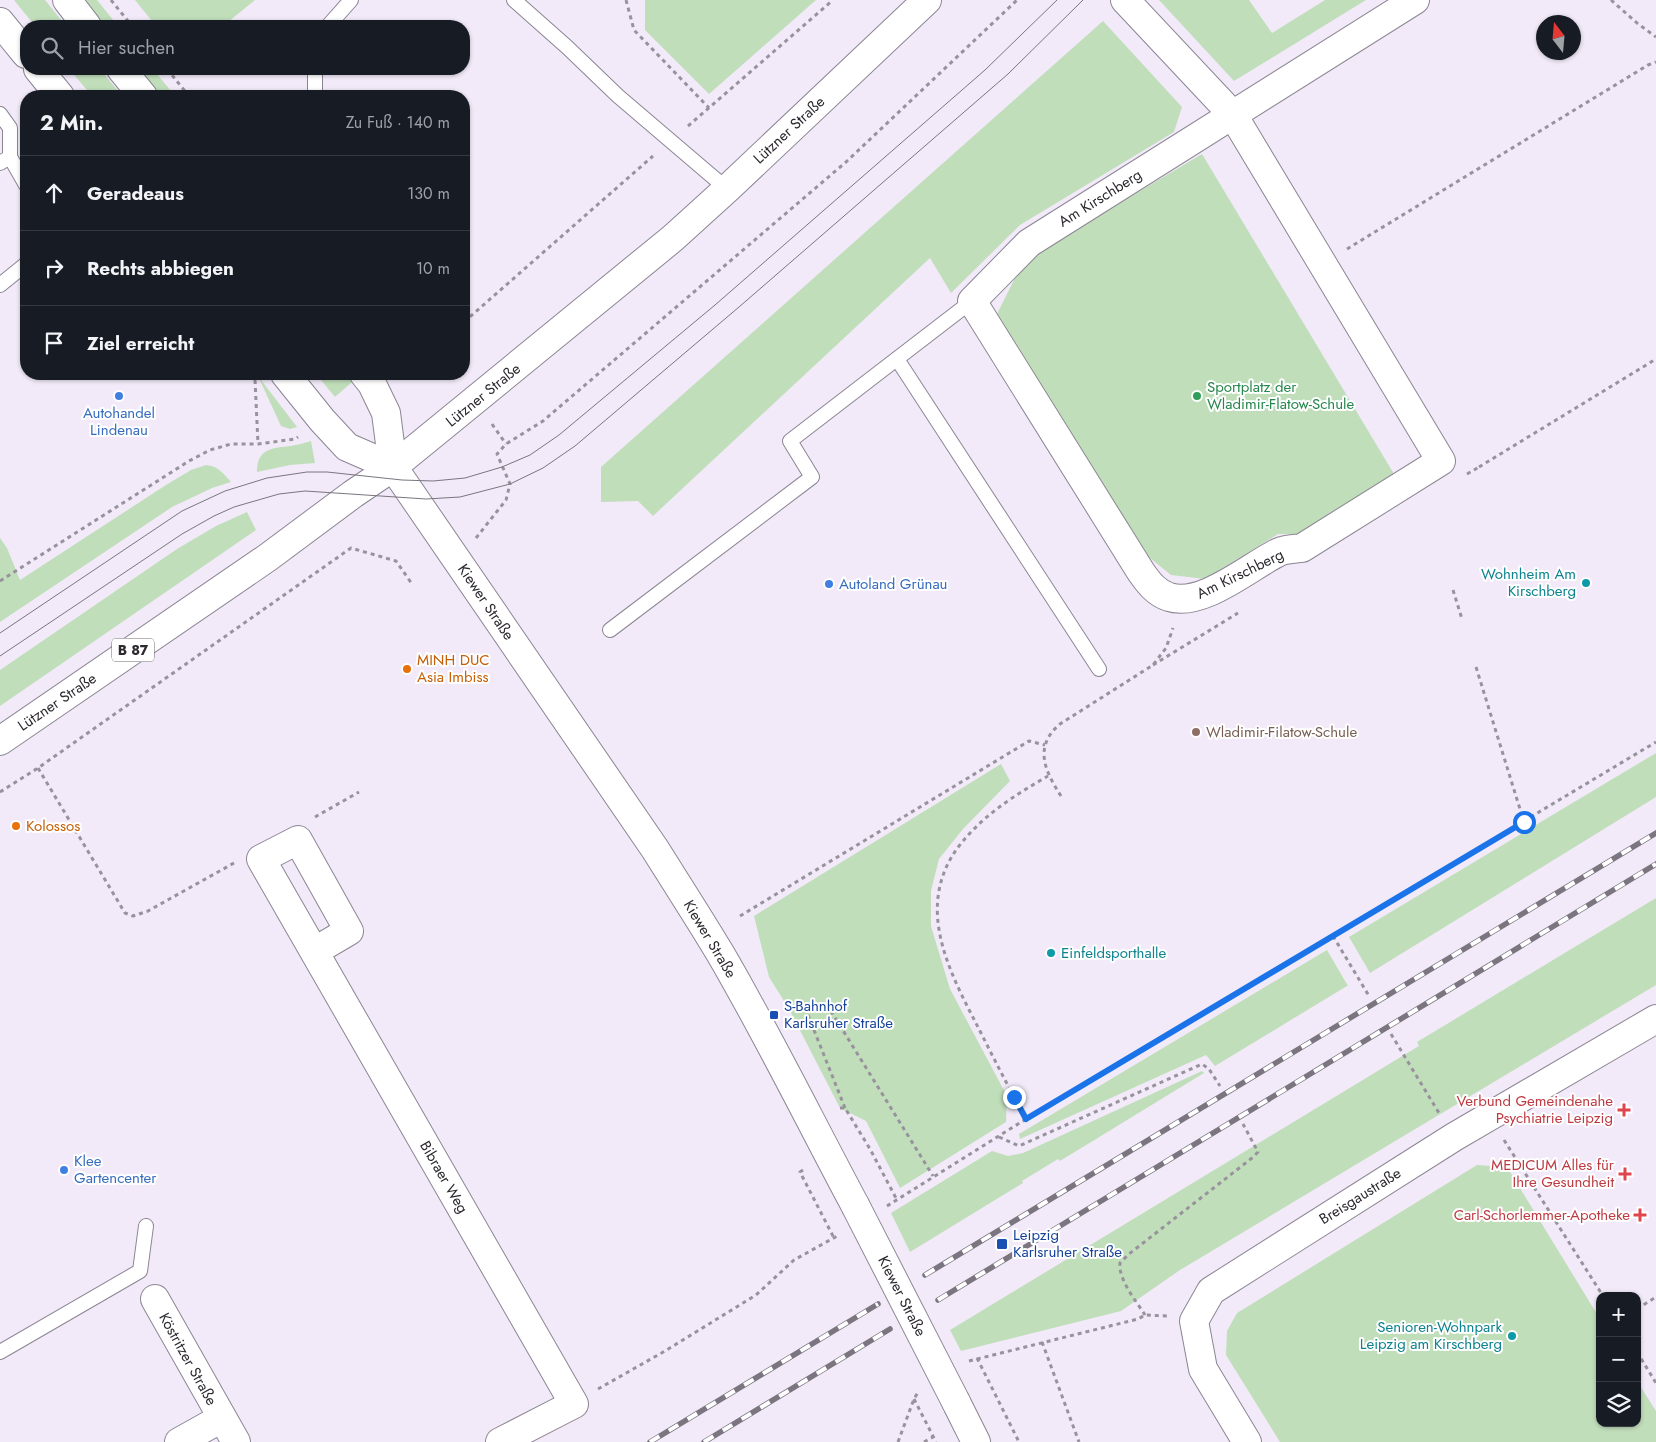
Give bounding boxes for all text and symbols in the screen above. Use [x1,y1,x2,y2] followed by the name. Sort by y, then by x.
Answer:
[1536,15,1581,60] north arrow
[20,20,470,75] search box
[38,34,66,62] icon: search
[78,34,175,61] text: Hier suchen
[748,91,830,169] street label: Lützner Straße
[40,108,103,138] text: 2 Min.
[346,111,450,134] text: Zu Fuß · 140 m
[1054,164,1146,232] street label: Am Kirschberg
[40,179,68,207] icon: ahead
[87,180,184,207] text: Geradeaus
[407,182,450,205] text: 130 m
[40,254,68,282] icon: right
[87,255,234,282] text: Rechts abbiegen
[416,257,450,280] text: 10 m
[40,329,68,357] icon: arrive
[87,330,194,357] text: Ziel erreicht
[441,358,525,432] street label: Lützner Straße
[1207,376,1355,415] place label: Sportplatz der Wladimir-Flatow-Schule
[113,390,125,402] marker: Autohandel Lindenau
[1191,390,1203,402] marker: Sportplatz der Wladimir-Flatow-Schule
[83,402,155,441] place label: Autohandel Lindenau
[1193,543,1287,605] street label: Am Kirschberg
[452,560,520,645] street label: Kiewer Straße
[1481,563,1576,602] place label: Wohnheim Am Kirschberg
[839,573,947,595] place label: Autoland Grünau
[1580,577,1592,589] marker: Wohnheim Am Kirschberg
[823,578,835,590] marker: Autoland Grünau
[112,638,154,662] road number: B 87
[417,649,490,688] place label: MINH DUC Asia Imbiss
[401,663,413,675] marker: MINH DUC Asia Imbiss
[13,667,101,736] street label: Lützner Straße
[1206,721,1357,743] place label: Wladimir-Filatow-Schule
[1190,726,1202,738] marker: Wladimir-Filatow-Schule
[1513,811,1536,834] route start
[26,815,80,837] place label: Kolossos
[10,820,22,832] marker: Kolossos
[678,896,742,982] street label: Kiewer Straße
[1061,942,1167,964] place label: Einfeldsporthalle
[1045,947,1057,959] marker: Einfeldsporthalle
[784,995,893,1034] place label: S-Bahnhof Karlsruher Straße
[768,1009,780,1021] marker: S-Bahnhof Karlsruher Straße
[1003,1086,1026,1109] route end
[1457,1090,1613,1129] place label: Verbund Gemeindenahe Psychiatrie Leipzig
[1617,1103,1631,1117] marker: Verbund Gemeindenahe Psychiatrie Leipzig
[414,1137,474,1217] street label: Bibraer Weg
[74,1150,157,1189] place label: Klee Gartencenter
[1491,1154,1615,1193] place label: MEDICUM Alles für Ihre Gesundheit
[1315,1162,1405,1230] street label: Breisgaustraße
[58,1164,70,1176] marker: Klee Gartencenter
[1618,1167,1632,1181] marker: MEDICUM Alles für Ihre Gesundheit
[1454,1204,1630,1226] place label: Carl-Schorlemmer-Apotheke
[1634,1209,1646,1221] marker: Carl-Schorlemmer-Apotheke
[1013,1224,1122,1263] place label: Leipzig Karlsruher Straße
[995,1237,1009,1251] marker: Leipzig Karlsruher Straße
[872,1252,932,1340] street label: Kiewer Straße
[1596,1292,1641,1427] map controls
[1596,1292,1641,1337] button: +
[153,1309,223,1410] street label: Köstritzer Straße
[1360,1316,1502,1355] place label: Senioren-Wohnpark Leipzig am Kirschberg
[1506,1330,1518,1342] marker: Senioren-Wohnpark Leipzig am Kirschberg
[1596,1337,1641,1382] button: −
[1596,1382,1641,1427] button: layers

